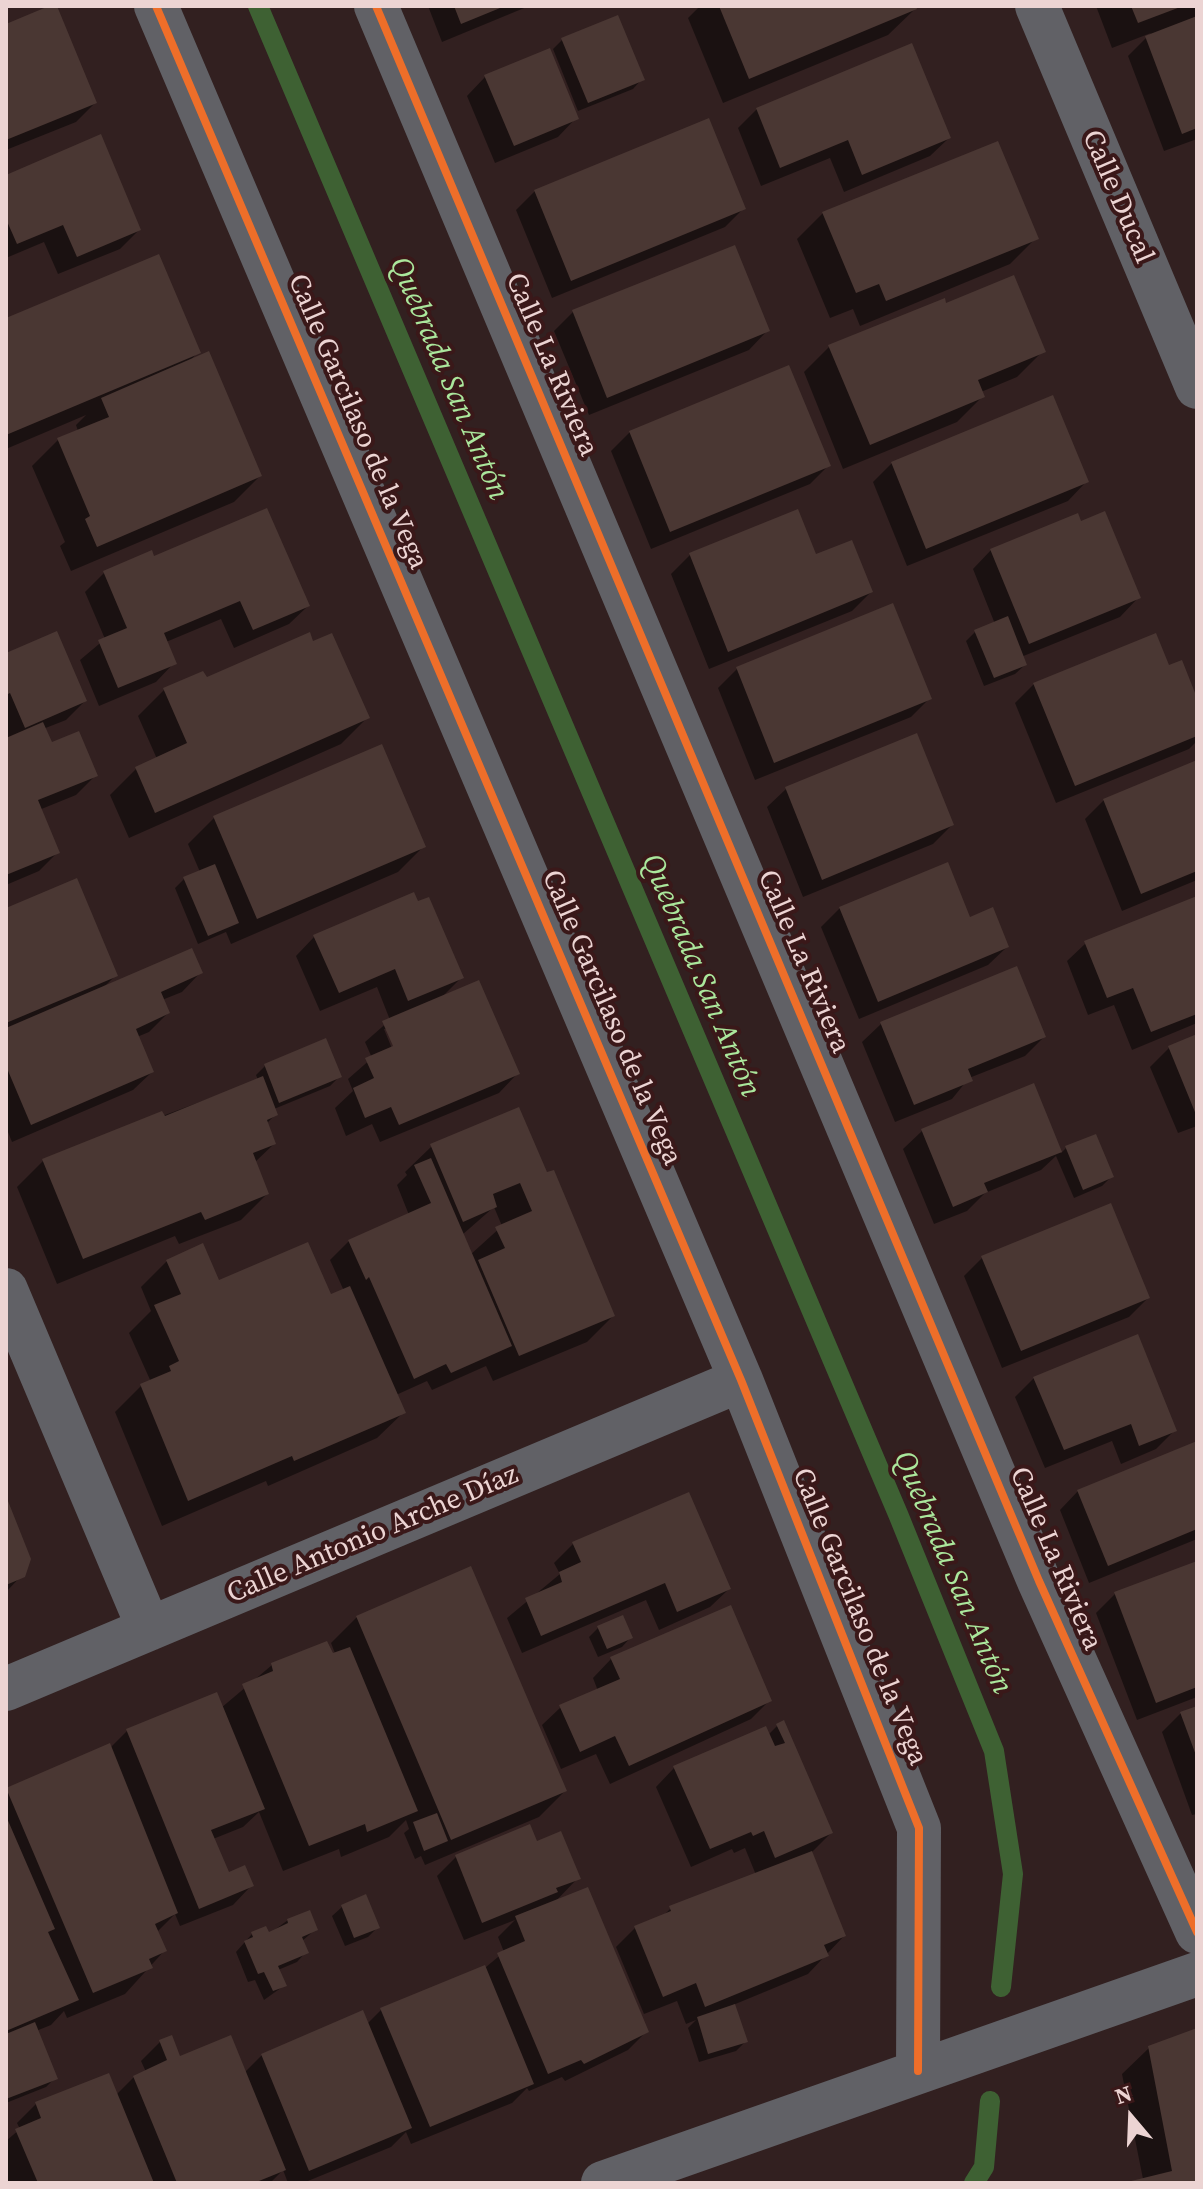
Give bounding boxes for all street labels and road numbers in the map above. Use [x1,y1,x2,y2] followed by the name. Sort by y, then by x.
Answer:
[1074,125,1160,269] street label: Calle Ducal
[497,268,605,462] street label: Calle La Riviera
[280,269,434,575] street label: Calle Garcilaso de la Vega
[534,865,688,1171] street label: Calle Garcilaso de la Vega
[749,865,857,1059] street label: Calle La Riviera
[222,1458,524,1612] street label: Calle Antonio Arche Díaz
[1001,1462,1109,1656] street label: Calle La Riviera
[784,1464,934,1770] street label: Calle Garcilaso de la Vega

